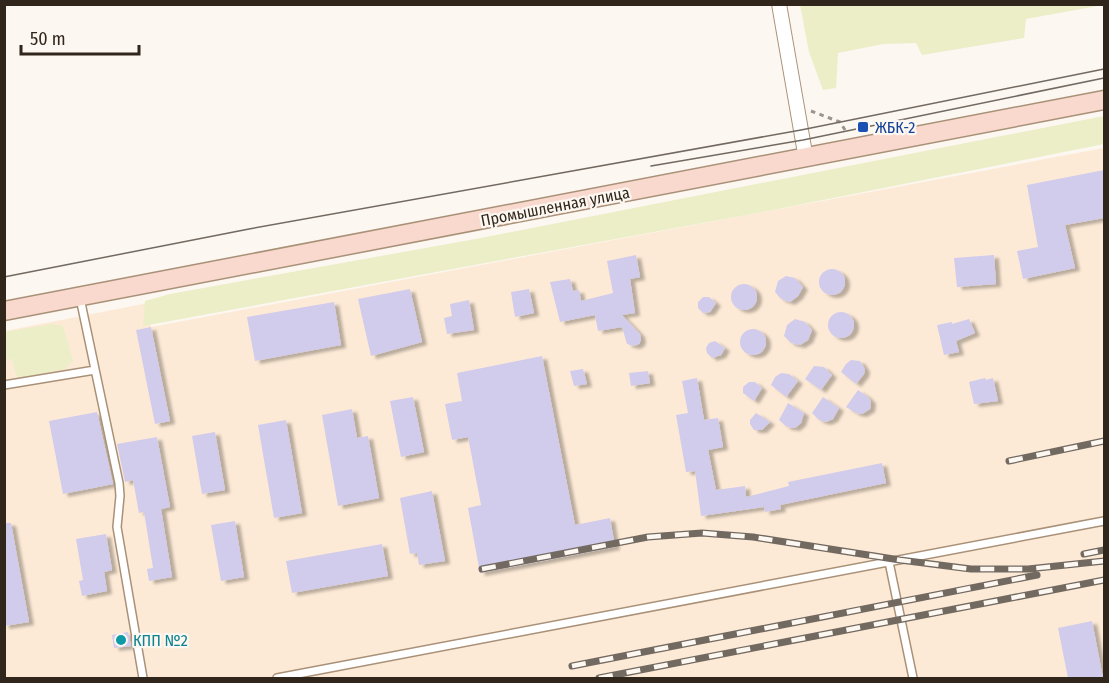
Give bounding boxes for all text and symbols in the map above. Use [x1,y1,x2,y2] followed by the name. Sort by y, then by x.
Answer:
[21,18,140,56] scale bar
[30,28,66,50] text: 50 m
[875,118,915,137] place label: ЖБК-2
[856,120,870,134] marker: ЖБК-2
[479,183,631,230] street label: Промышленная улица
[133,631,188,650] place label: КПП №2
[114,633,128,647] marker: КПП №2

